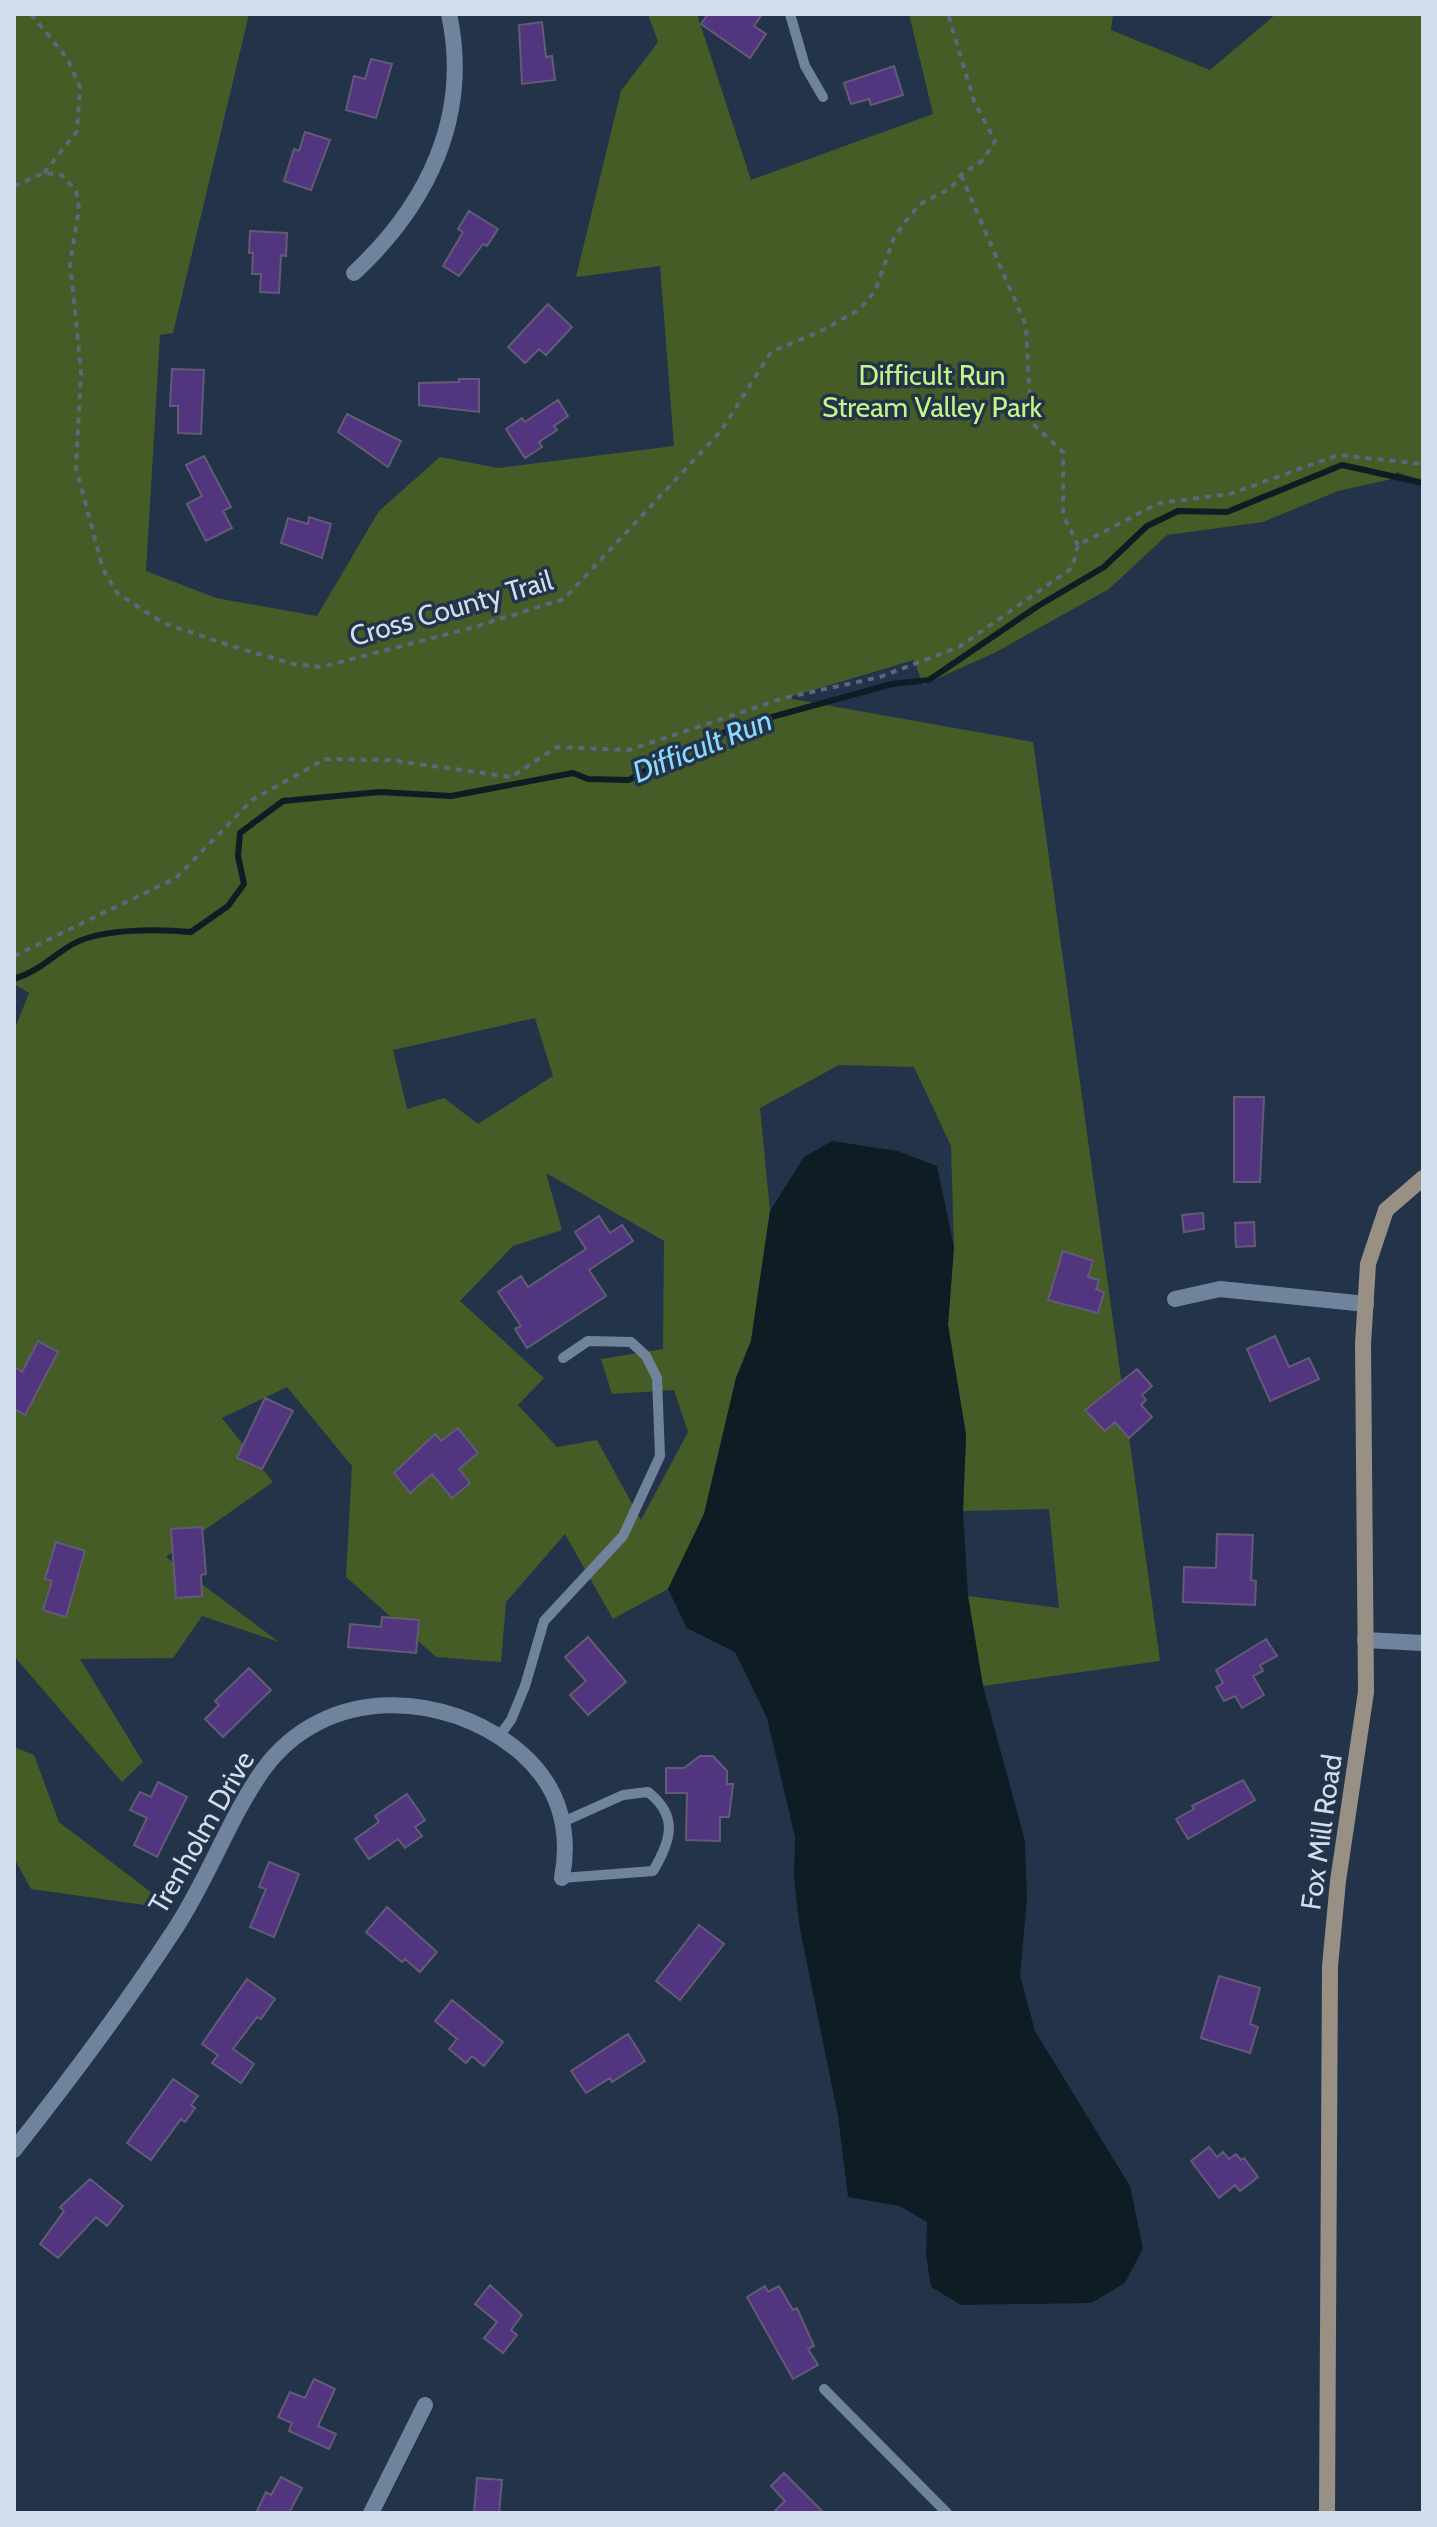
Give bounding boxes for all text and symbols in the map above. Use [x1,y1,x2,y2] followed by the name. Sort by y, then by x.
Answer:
[822,358,1042,424] park label: Difficult Run Stream Valley Park
[346,563,557,653] street label: Cross County Trail
[627,701,777,791] water label: Difficult Run
[141,1745,261,1919] street label: Trenholm Drive
[1293,1752,1349,1912] street label: Fox Mill Road

